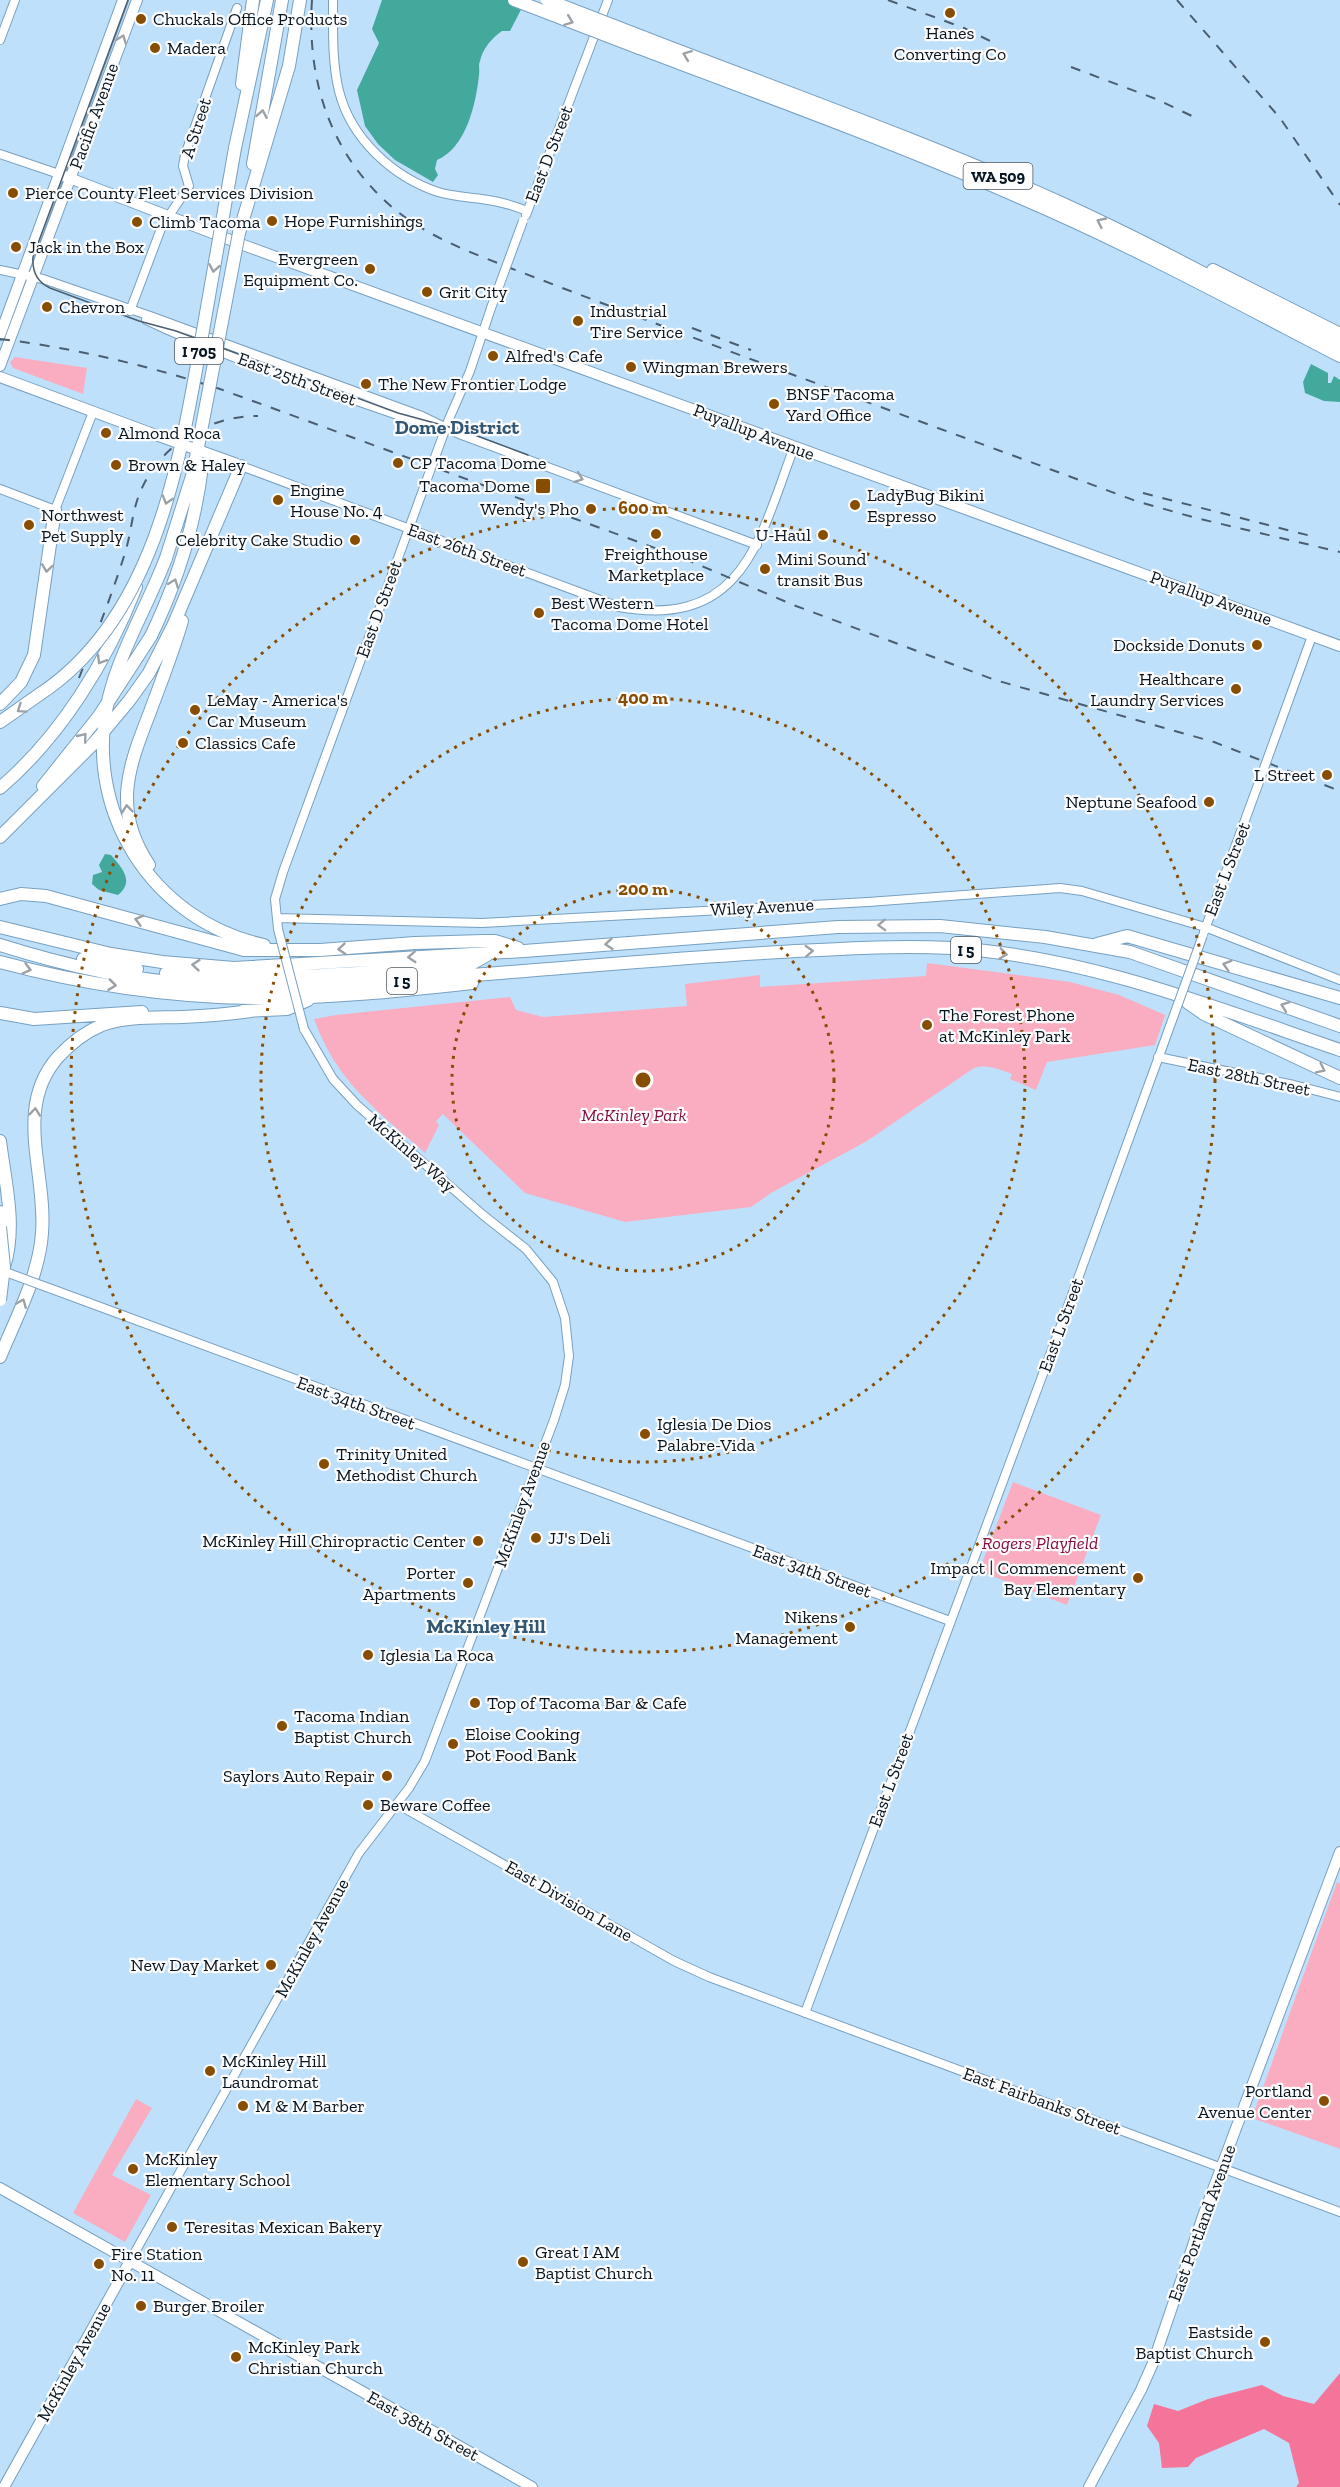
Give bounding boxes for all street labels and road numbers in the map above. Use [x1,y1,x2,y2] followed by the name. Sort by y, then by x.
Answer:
[65,60,123,172] street label: Pacific Avenue
[176,95,216,161] street label: A Street
[520,102,578,206] street label: East D Street
[964,163,1032,189] road number: WA 509
[175,338,223,364] road number: I 705
[235,347,360,411] street label: East 25th Street
[690,399,818,465] street label: Puyallup Avenue
[405,518,530,582] street label: East 26th Street
[351,557,407,661] street label: East D Street
[1147,566,1275,630] street label: Puyallup Avenue
[1199,819,1255,919] street label: East L Street
[710,893,814,921] street label: Wiley Avenue
[951,937,981,963] road number: I 5
[387,968,417,994] road number: I 5
[1186,1053,1313,1101] street label: East 28th Street
[364,1109,461,1198] street label: McKinley Way
[1034,1275,1088,1375] street label: East L Street
[294,1371,419,1435] street label: East 34th Street
[489,1438,555,1570] street label: McKinley Avenue
[750,1539,875,1603] street label: East 34th Street
[864,1730,918,1830] street label: East L Street
[501,1856,637,1946] street label: East Division Lane
[270,1875,354,2001] street label: McKinley Avenue
[960,2062,1124,2140] street label: East Fairbanks Street
[1163,2141,1241,2305] street label: East Portland Avenue
[32,2299,116,2425] street label: McKinley Avenue
[363,2386,483,2466] street label: East 38th Street

